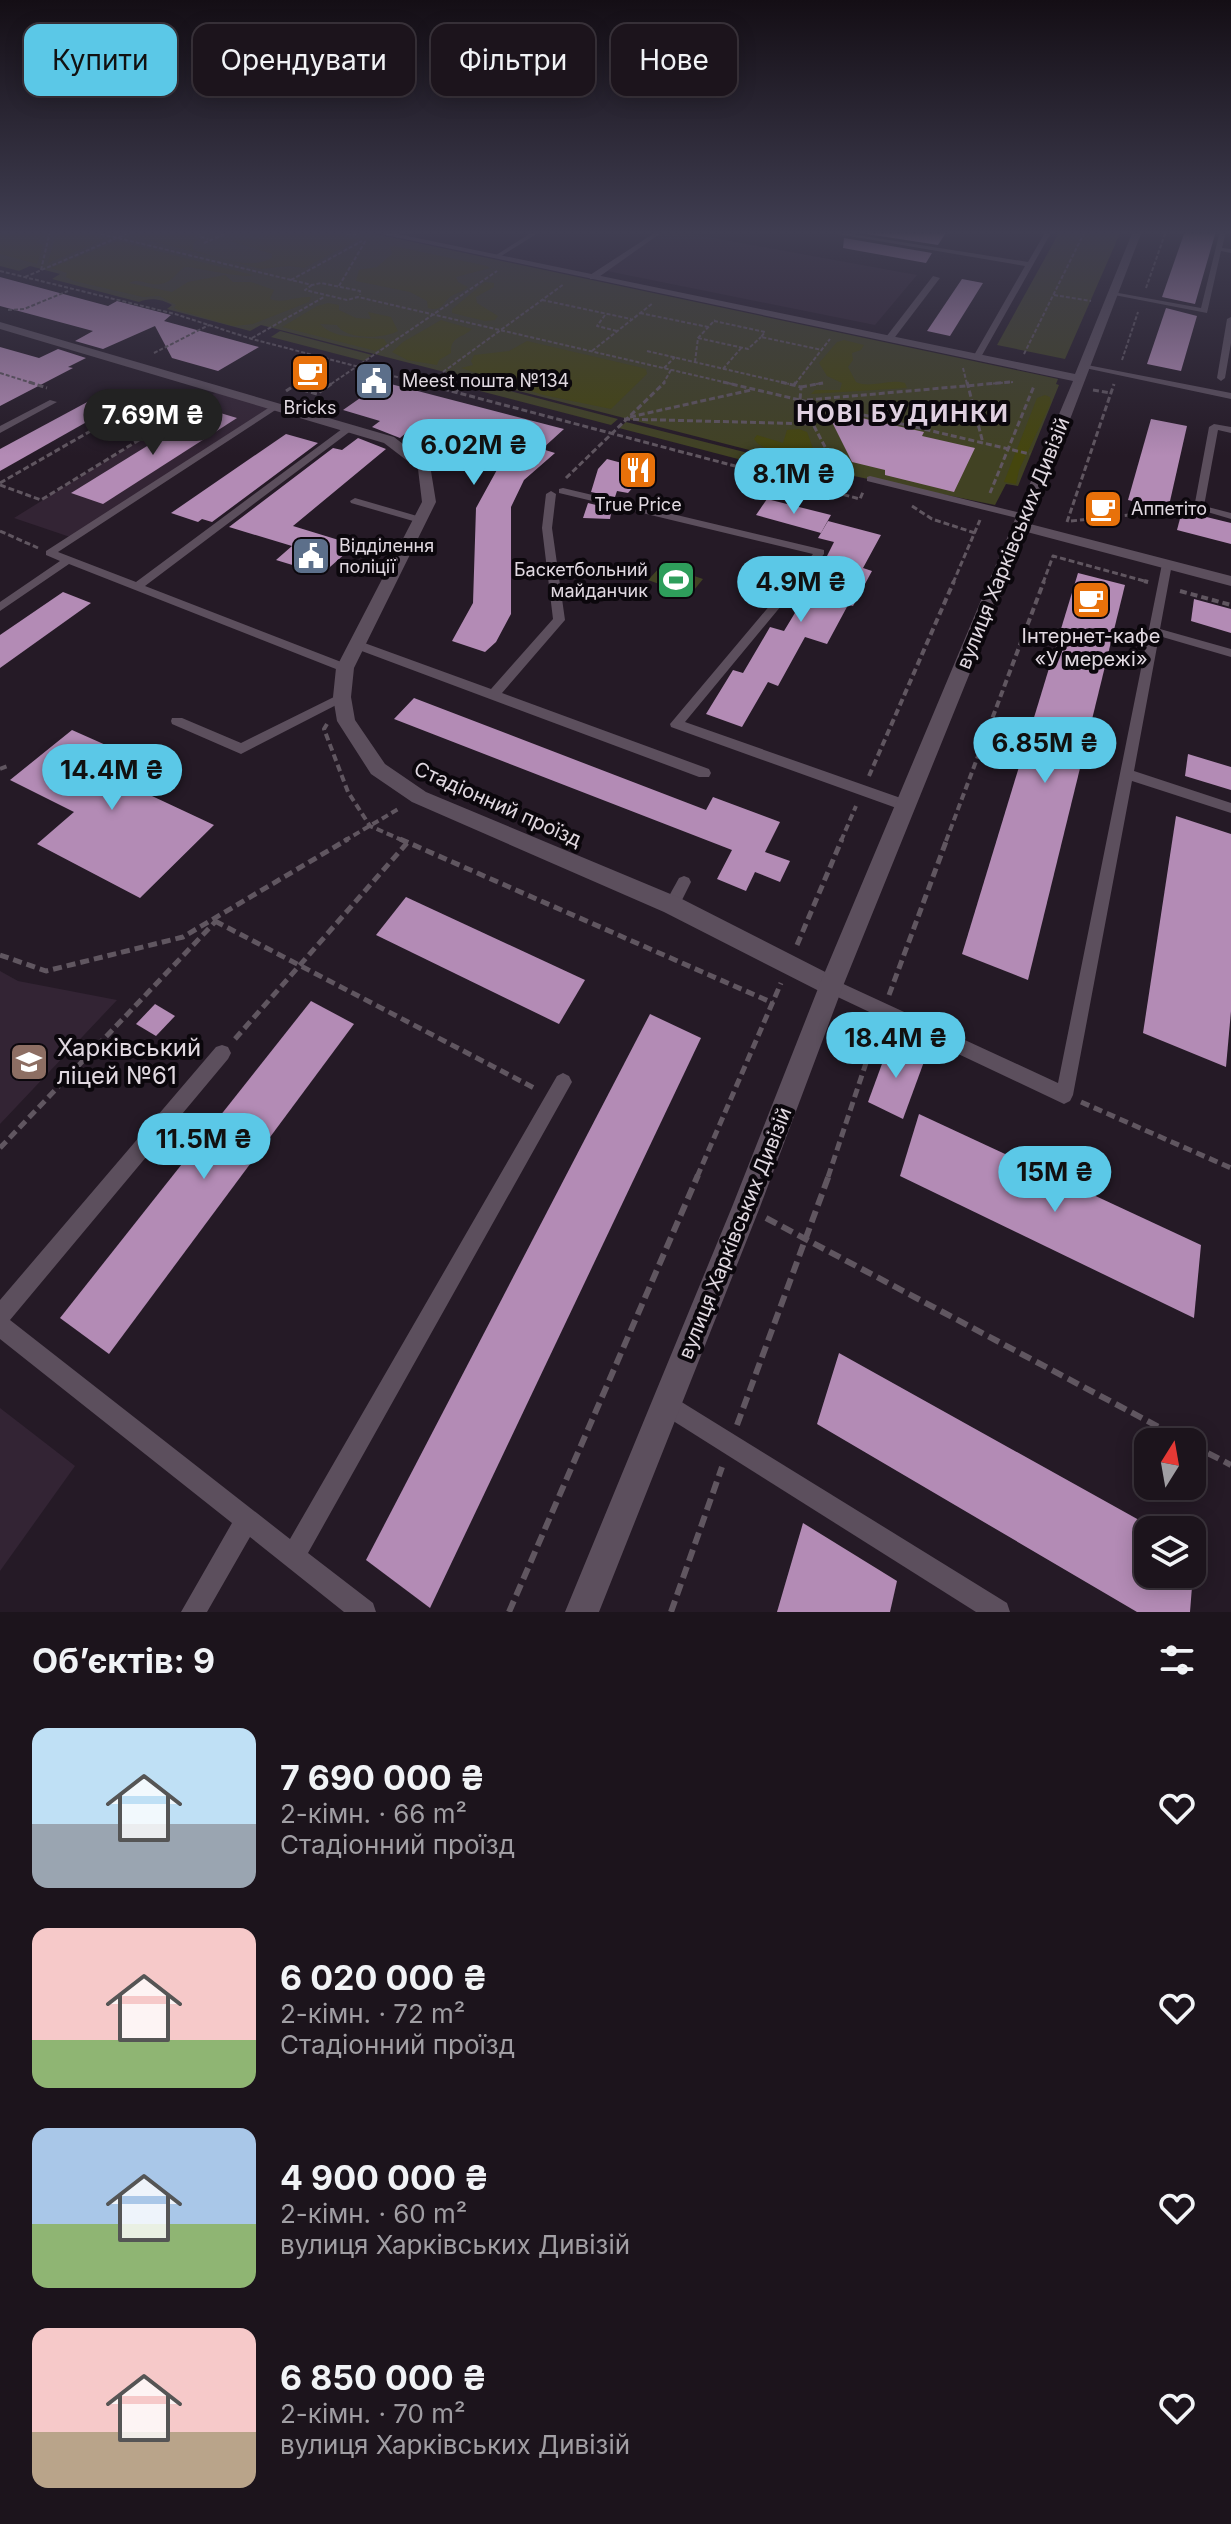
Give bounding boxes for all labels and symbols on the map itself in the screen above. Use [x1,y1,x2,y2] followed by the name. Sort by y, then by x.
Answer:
[289,352,331,394] cafe icon: Bricks
[353,360,395,402] public building icon: Meest пошта №134
[402,370,569,391] place label: Meest пошта №134
[79,389,227,457] pin: 7.69M ₴
[284,397,336,418] place label: Bricks
[796,399,1010,428] district label: НОВІ БУДИНКИ
[951,414,1075,672] street label: вулиця Харківських Дивізій
[400,419,548,487] pin: 6.02M ₴
[729,448,859,516] pin: 8.1M ₴
[617,449,659,491] restaurant icon: True Price
[1082,488,1124,530] cafe icon: Аппетіто
[594,494,682,515] place label: True Price
[1131,498,1207,519] place label: Аппетіто
[290,535,332,577] public building icon: Відділення поліції
[339,535,434,577] place label: Відділення поліції
[736,556,866,624] pin: 4.9M ₴
[514,559,648,601] place label: Баскетбольний майданчик
[655,559,697,601] sports icon: Баскетбольний майданчик
[1070,579,1112,621] cafe icon: Інтернет-кафе «У мережі»
[1022,624,1160,671] place label: Інтернет-кафе «У мережі»
[971,717,1119,785] pin: 6.85M ₴
[38,744,186,812] pin: 14.4M ₴
[411,756,585,852] street label: Стадіонний проїзд
[822,1012,970,1080] pin: 18.4M ₴
[57,1033,201,1090] place label: Харківський ліцей №61
[8,1041,50,1083] school or university icon: Харківський ліцей №61
[673,1104,797,1362] street label: вулиця Харківських Дивізій
[130,1113,278,1181] pin: 11.5M ₴
[999,1146,1111,1214] pin: 15M ₴
[1134,1428,1206,1500] north arrow

